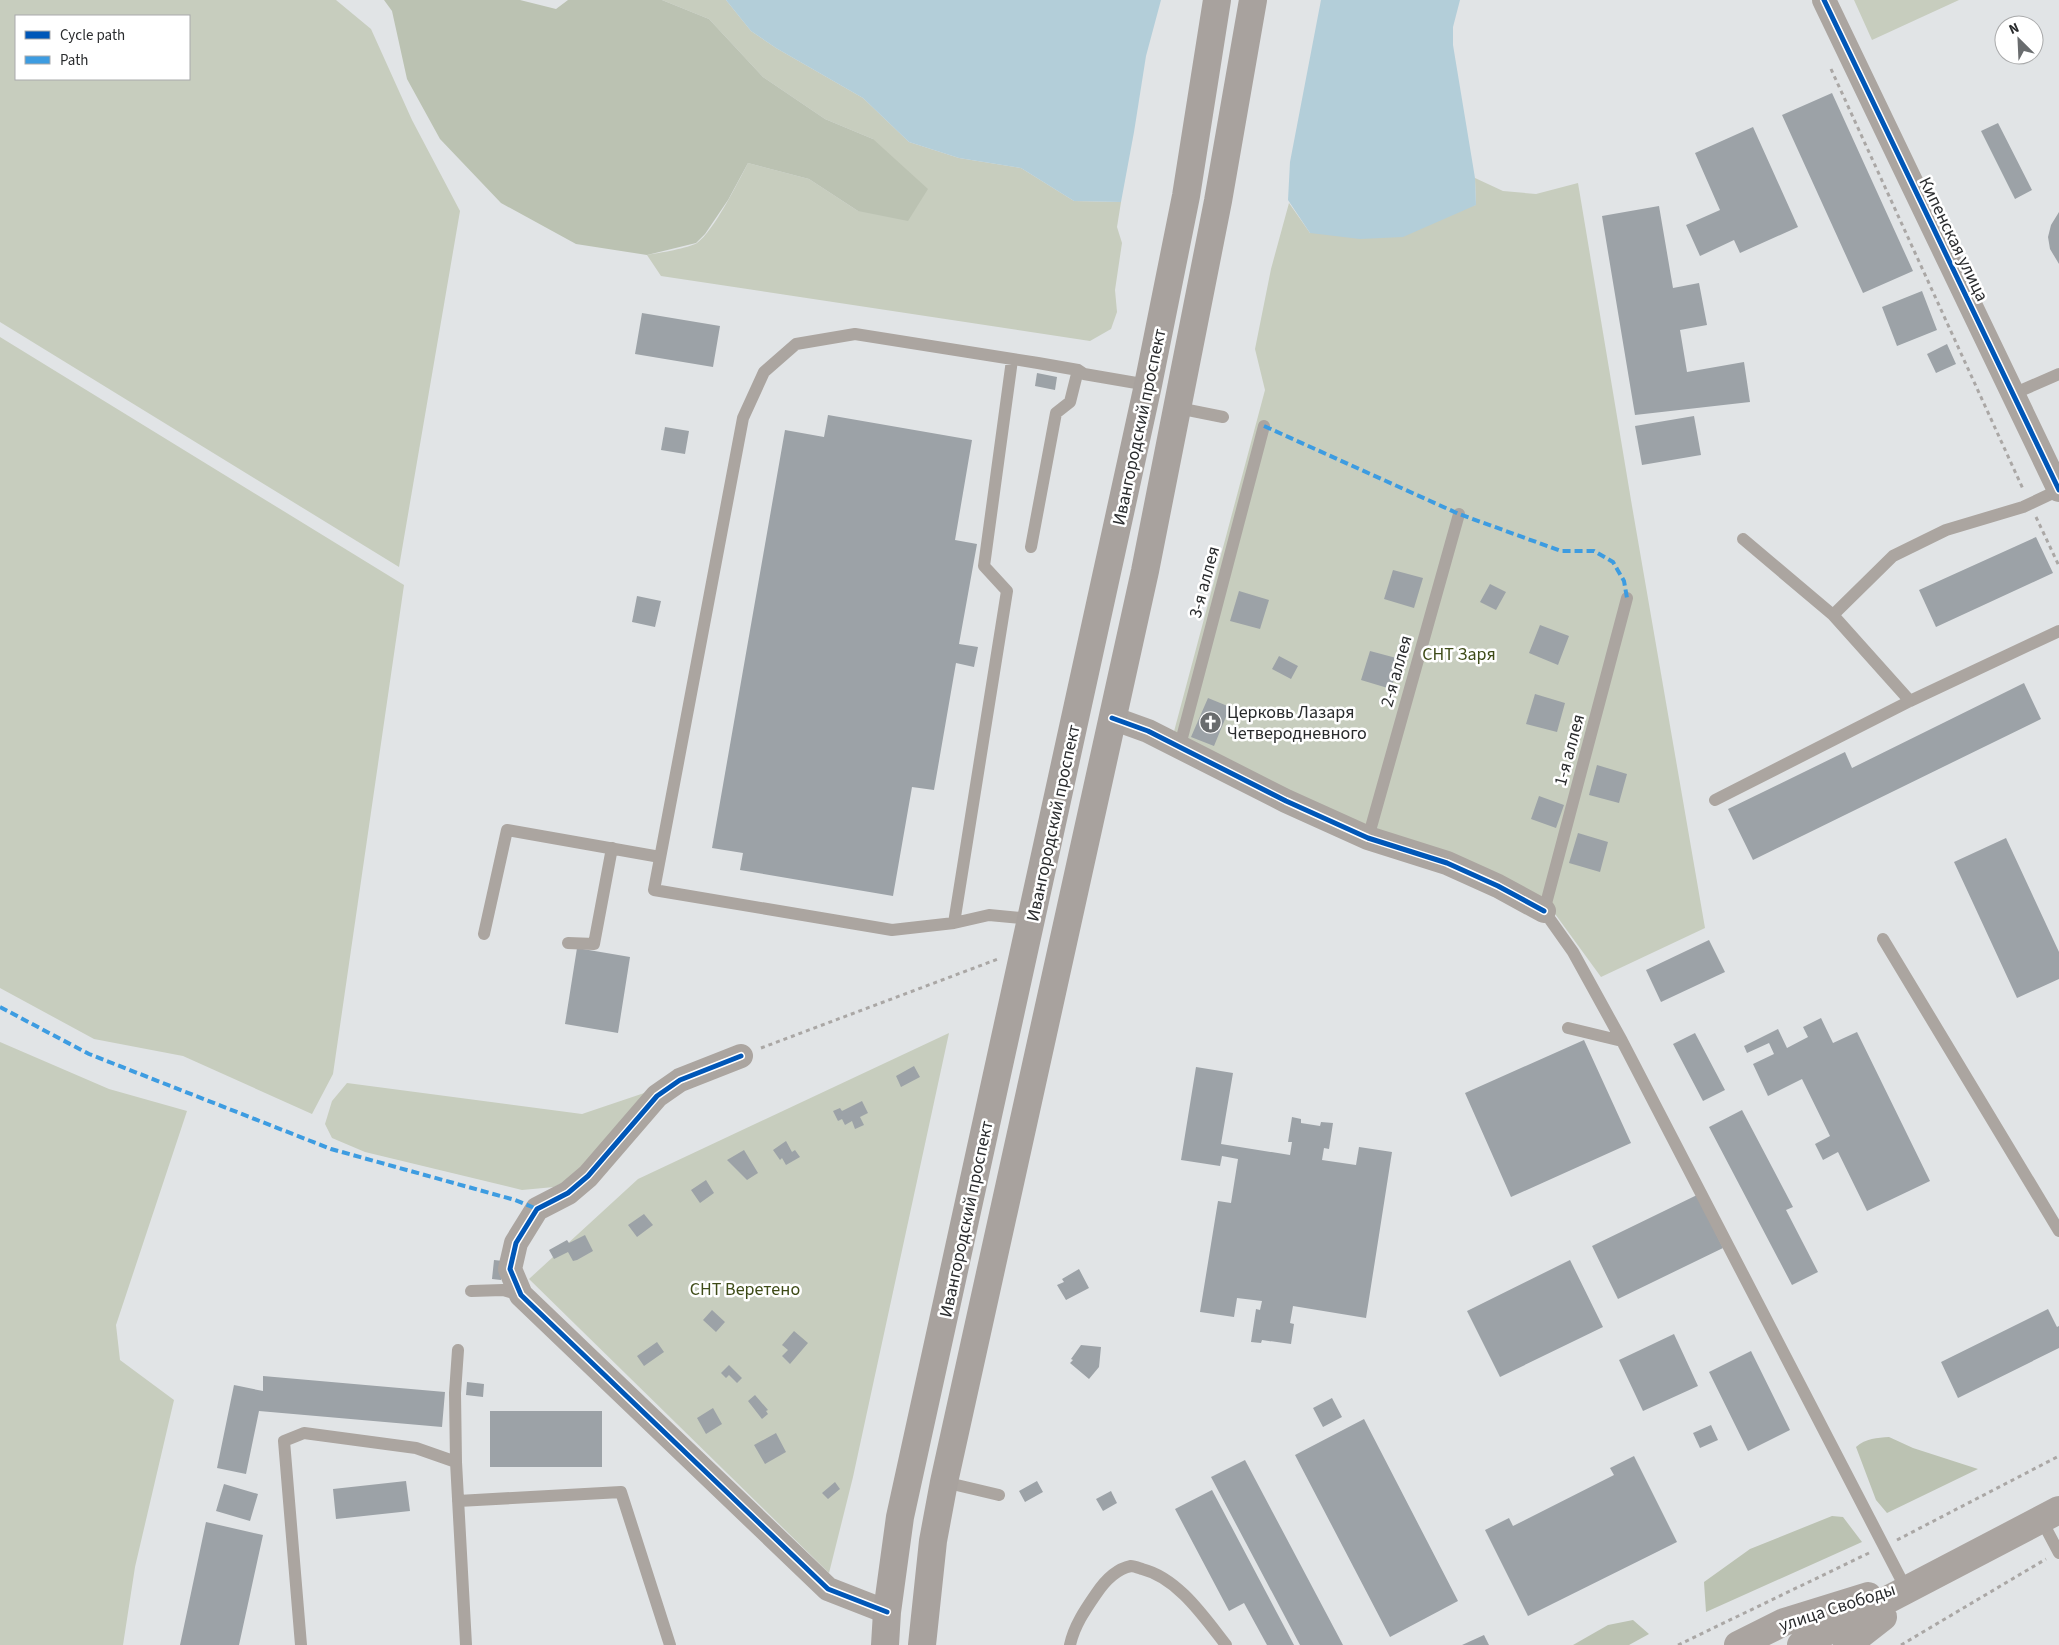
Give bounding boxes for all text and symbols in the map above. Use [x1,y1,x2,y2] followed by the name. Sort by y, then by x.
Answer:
[15,15,190,80] legend
[1994,15,2044,65] north arrow
[2006,18,2022,40] text: N
[60,25,125,46] text: Cycle path
[60,50,88,71] text: Path
[1913,173,1995,306] street label: Кипенская улица
[1106,326,1173,528] street label: Ивангородский проспект
[1183,543,1226,621] street label: 3-я аллея
[1374,632,1419,710] street label: 2-я аллея
[1422,642,1496,667] park label: СНТ Заря
[1227,700,1367,746] place label: Церковь Лазаря Четверодневного
[1199,710,1223,734] church icon: Церковь Лазаря Четверодневного
[1548,711,1591,789] street label: 1-я аллея
[1020,722,1087,924] street label: Ивангородский проспект
[933,1118,1000,1320] street label: Ивангородский проспект
[690,1277,800,1302] park label: СНТ Веретено
[1776,1577,1899,1638] street label: улица Свободы

